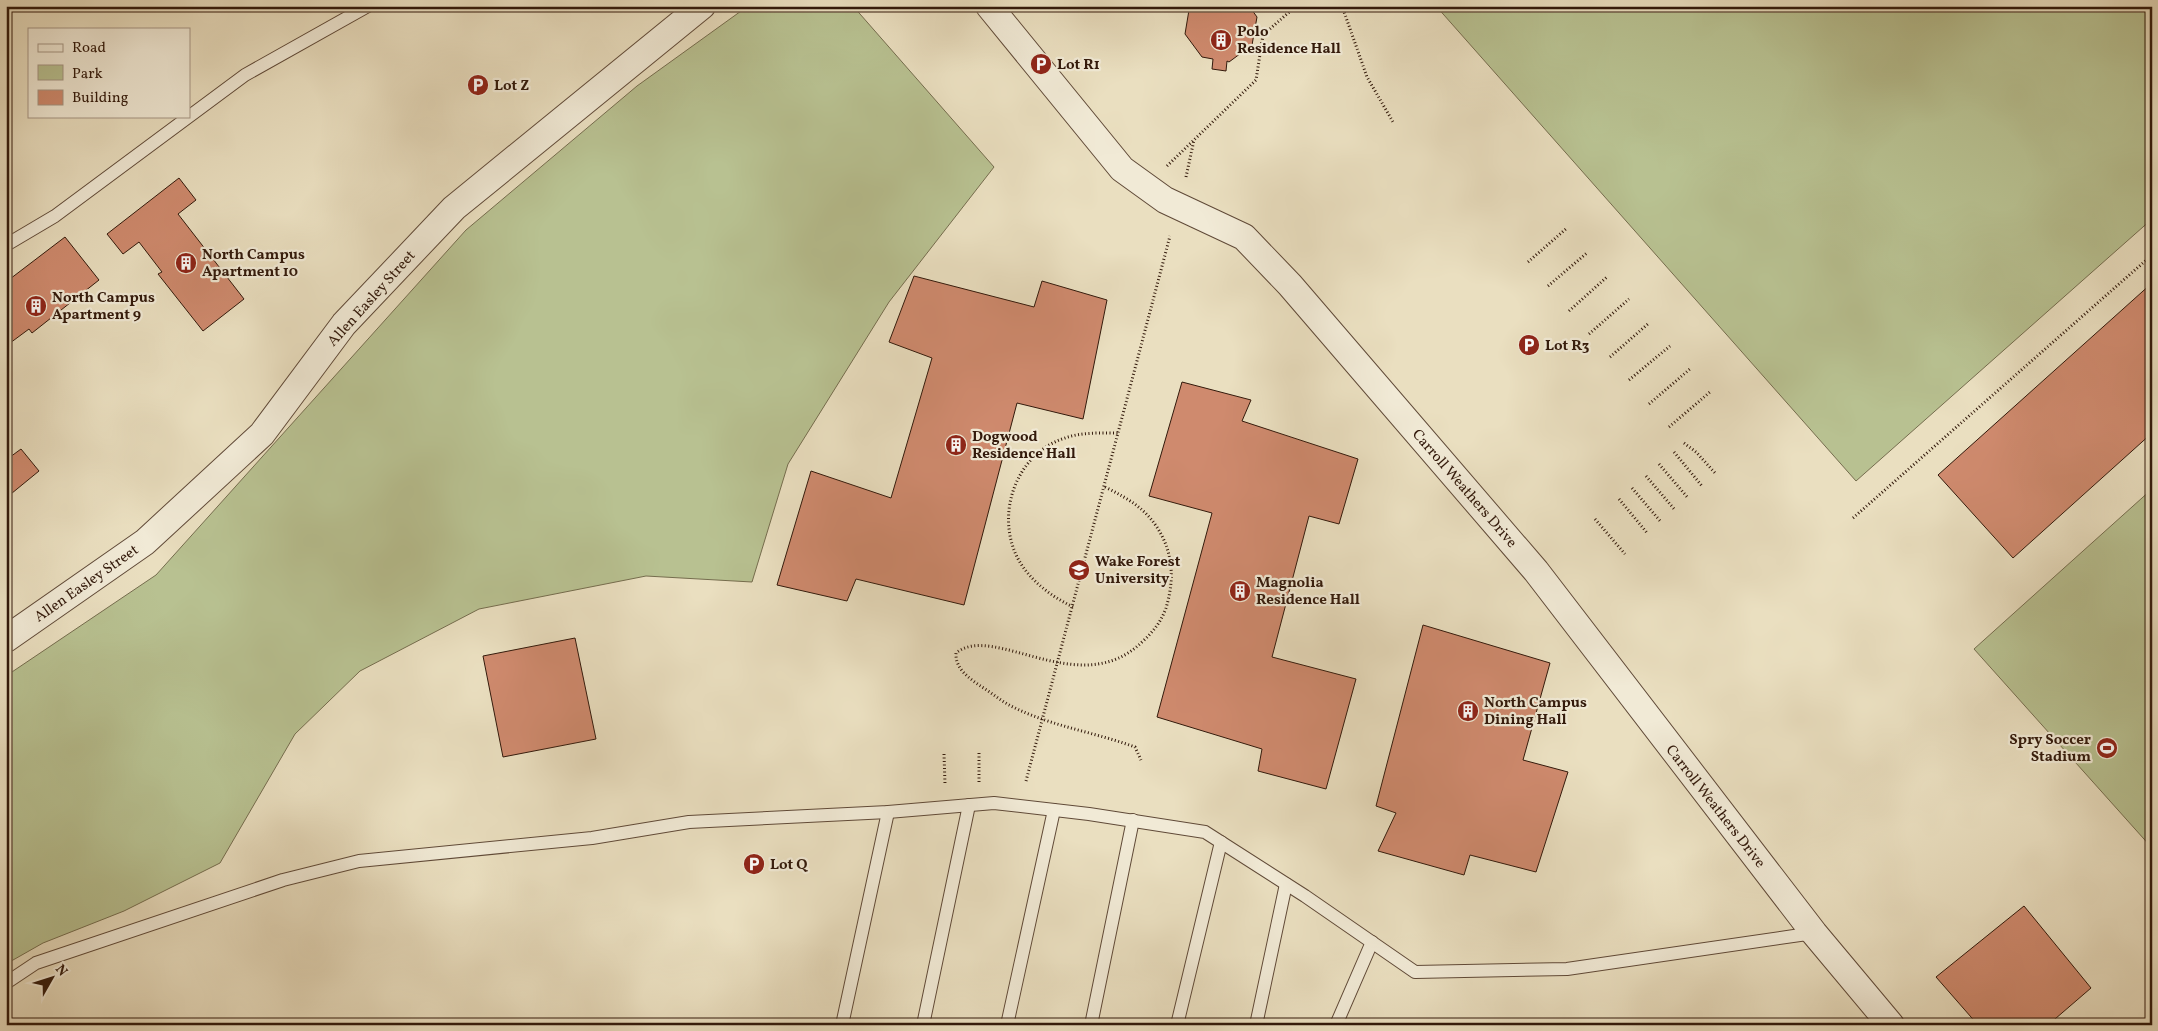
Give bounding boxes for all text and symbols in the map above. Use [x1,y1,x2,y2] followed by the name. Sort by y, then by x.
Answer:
[1237,22,1341,60] place label: Polo Residence Hall
[28,28,190,118] legend
[1209,28,1233,52] building icon: Polo Residence Hall
[72,38,106,59] text: Road
[1029,52,1053,76] parking icon: Lot R1
[1057,55,1100,76] place label: Lot R1
[72,64,103,85] text: Park
[466,73,490,97] parking icon: Lot Z
[494,76,529,97] place label: Lot Z
[72,88,129,109] text: Building
[202,245,305,283] place label: North Campus Apartment 10
[323,246,421,352] street label: Allen Easley Street
[174,251,198,275] building icon: North Campus Apartment 10
[52,288,155,326] place label: North Campus Apartment 9
[24,294,48,318] building icon: North Campus Apartment 9
[1517,333,1541,357] parking icon: Lot R3
[1545,336,1590,357] place label: Lot R3
[1406,425,1521,553] street label: Carroll Weathers Drive
[972,427,1076,465] place label: Dogwood Residence Hall
[944,433,968,457] building icon: Dogwood Residence Hall
[30,540,143,628] street label: Allen Easley Street
[1095,552,1181,590] place label: Wake Forest University
[1067,558,1091,582] school or university icon: Wake Forest University
[1256,573,1360,611] place label: Magnolia Residence Hall
[1228,579,1252,603] building icon: Magnolia Residence Hall
[1484,693,1587,731] place label: North Campus Dining Hall
[1456,699,1480,723] building icon: North Campus Dining Hall
[2009,730,2091,768] place label: Spry Soccer Stadium
[2095,736,2119,760] sports icon: Spry Soccer Stadium
[1660,741,1770,873] street label: Carroll Weathers Drive
[742,852,766,876] parking icon: Lot Q
[770,855,808,876] place label: Lot Q
[28,954,78,1004] north arrow
[50,961,72,981] text: N

